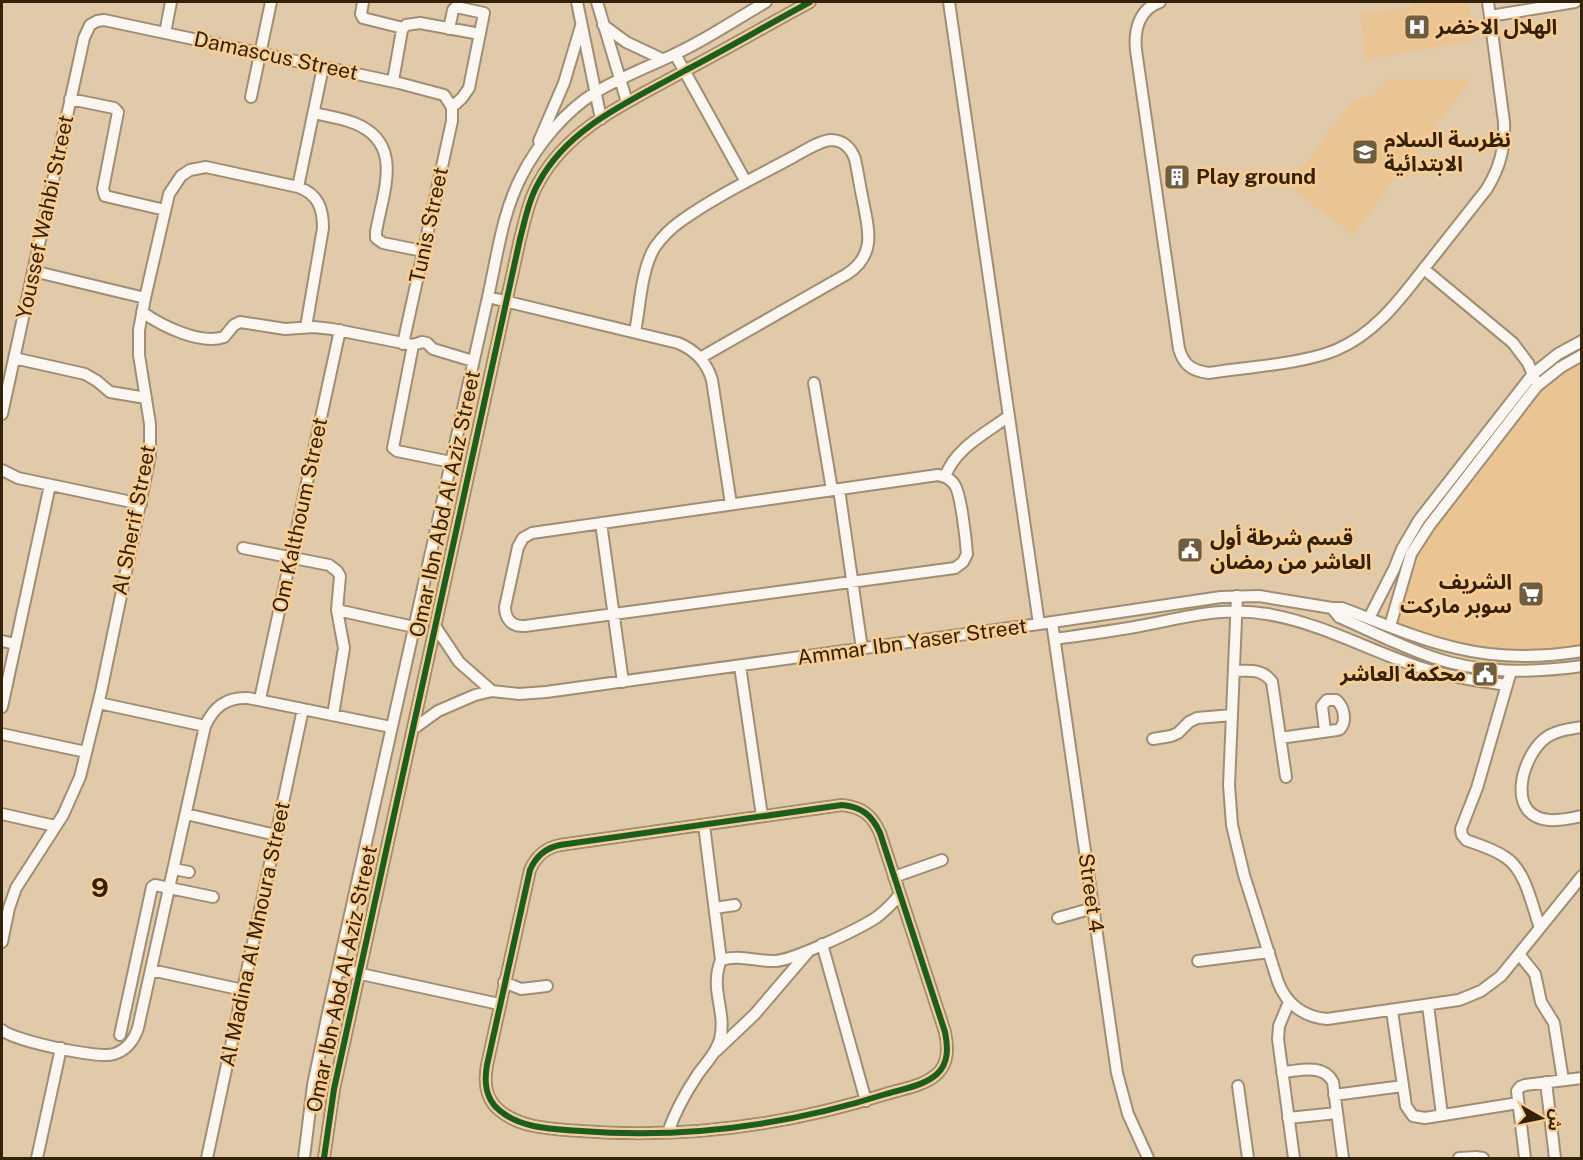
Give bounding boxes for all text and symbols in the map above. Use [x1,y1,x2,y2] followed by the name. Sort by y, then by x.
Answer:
[1402,12,1432,42] hospital icon: الهلال الاخضر
[1435,14,1557,39] place label: الهلال الاخضر
[192,26,360,85] street label: Damascus Street
[11,113,78,321] street label: Youssef Wahbi Street
[1384,127,1511,176] place label: نظرسة السلام الابتدائية
[1350,137,1380,167] school or university icon: نظرسة السلام الابتدائية
[1162,162,1192,192] building icon: Play ground
[1196,164,1316,189] place label: Play ground
[404,165,453,285] street label: Tunis Street
[404,368,485,640] street label: Omar Ibn Abd Al Aziz Street
[267,415,332,615] street label: Om Kalthoum Street
[107,443,160,597] street label: Al Sherif Street
[1210,524,1372,574] place label: قسم شرطة أول العاشر من رمضان
[1175,535,1205,565] public building icon: قسم شرطة أول العاشر من رمضان
[1400,569,1512,618] place label: الشريف سوبر ماركت
[1516,579,1546,609] supermarket icon: الشريف سوبر ماركت
[795,613,1028,670] street label: Ammar Ibn Yaser Street
[1470,659,1500,689] public building icon: محكمة العاشر
[1339,661,1466,686] place label: محكمة العاشر
[214,799,295,1069] street label: Al Madina Al Mnoura Street
[301,843,382,1115] street label: Omar Ibn Abd Al Aziz Street
[1074,852,1109,934] street label: Street 4
[91,871,109,903] district label: 9
[1511,1088,1571,1148] north arrow
[1544,1108,1566,1133] text: ش

